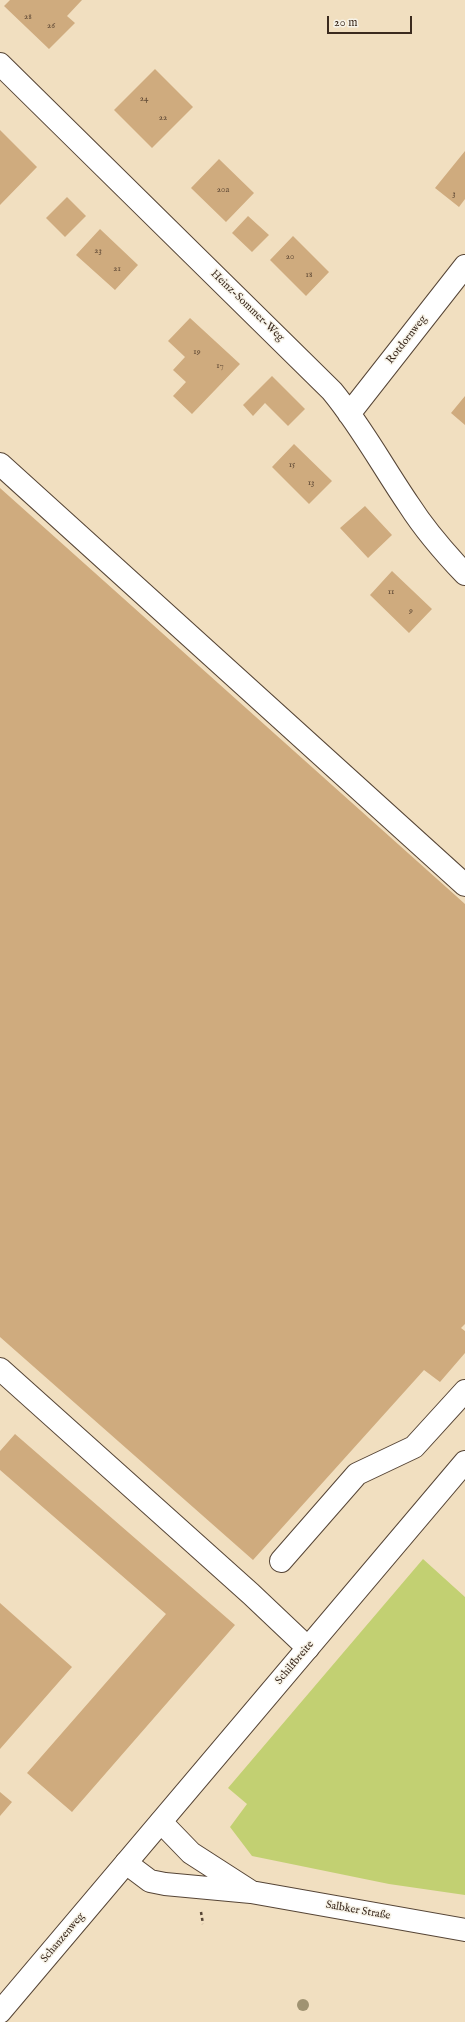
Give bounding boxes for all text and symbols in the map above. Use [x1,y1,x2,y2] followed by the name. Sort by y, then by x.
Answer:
[329,8,414,34] scale bar
[24,12,32,22] house number: 28
[334,15,357,30] text: 20 m
[47,21,55,31] house number: 26
[140,94,148,104] house number: 24
[159,113,167,123] house number: 22
[217,185,229,195] house number: 20a
[452,189,456,199] house number: 3
[94,246,102,256] house number: 23
[286,252,294,262] house number: 20
[113,264,121,274] house number: 21
[208,268,286,344] street label: Heinz-Sommer-Weg
[306,270,312,280] house number: 18
[384,313,430,367] street label: Rotdornweg
[193,347,201,357] house number: 19
[216,361,224,371] house number: 17
[289,460,295,470] house number: 15
[308,478,314,488] house number: 13
[388,587,394,597] house number: 11
[409,606,413,616] house number: 9
[273,1639,317,1687] street label: Schilfbreite
[325,1899,391,1923] street label: Salbker Straße
[38,1910,88,1966] street label: Schanzenweg

